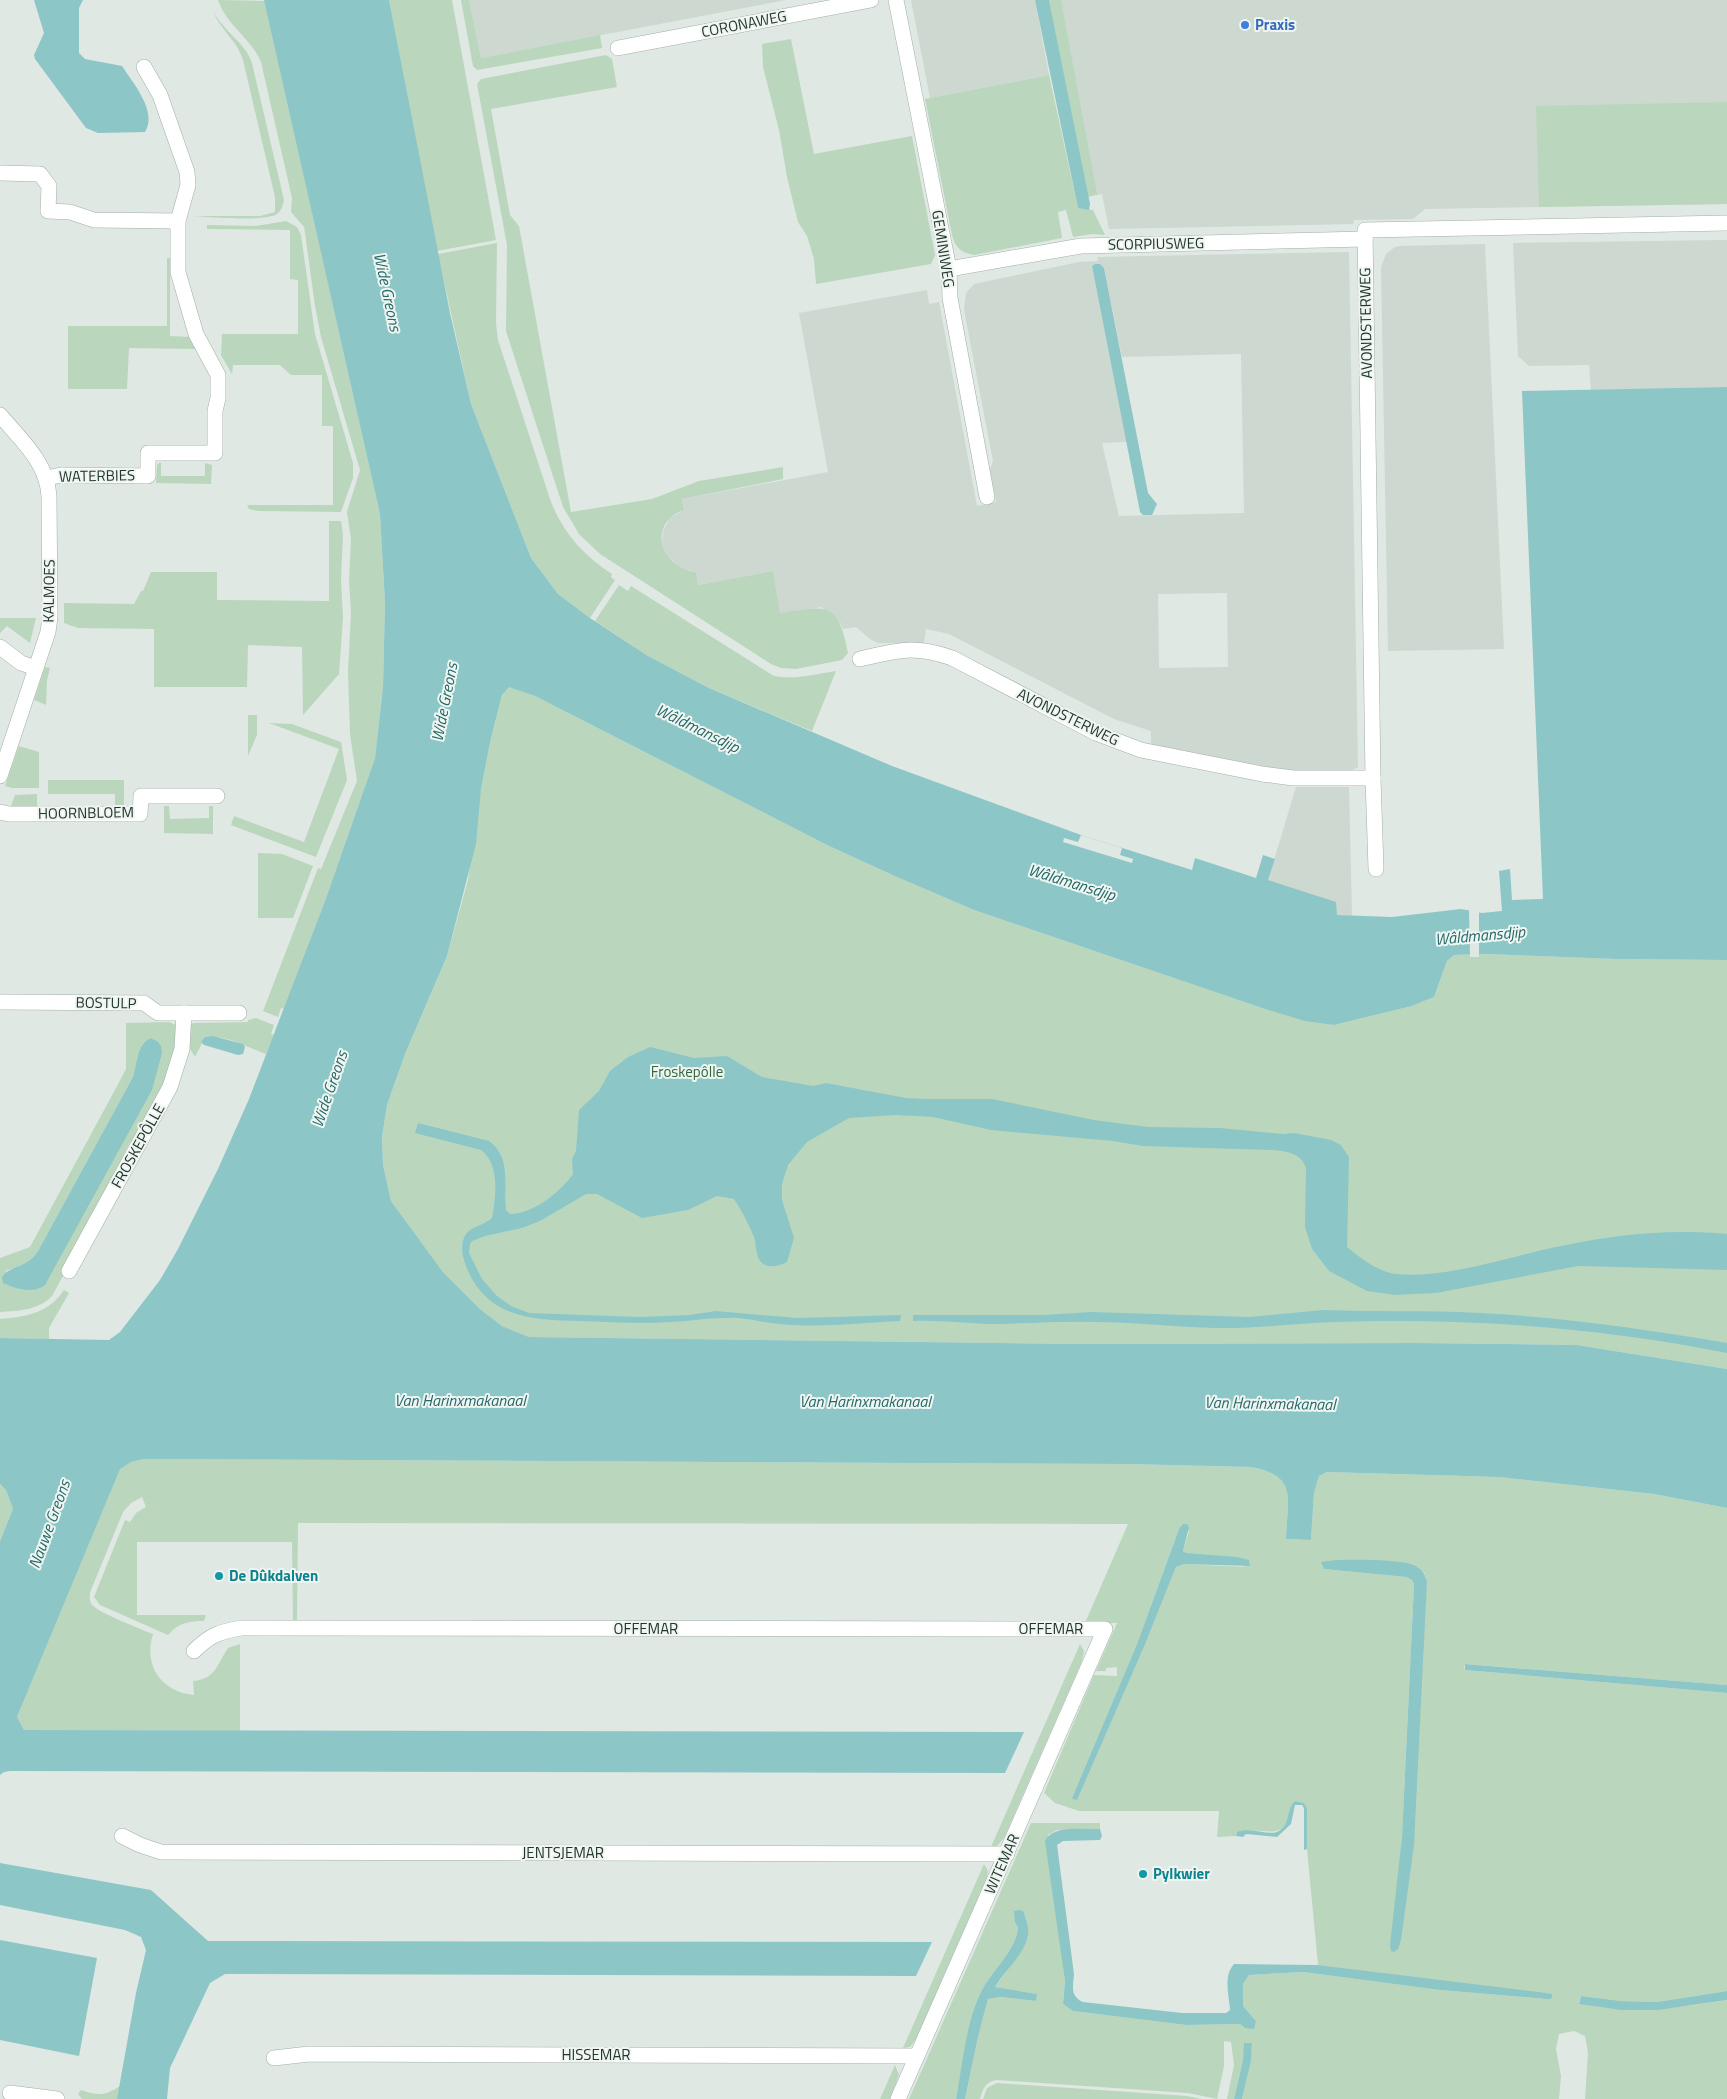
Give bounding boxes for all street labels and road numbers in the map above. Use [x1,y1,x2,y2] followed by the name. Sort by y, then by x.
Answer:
[699,4,789,43] street label: CORONAWEG
[926,208,961,289] street label: GEMINIWEG
[1108,231,1204,256] street label: SCORPIUSWEG
[1353,267,1378,379] street label: AVONDSTERWEG
[59,463,135,488] street label: WATERBIES
[36,559,61,623] street label: KALMOES
[1013,682,1123,751] street label: AVONDSTERWEG
[38,800,134,825] street label: HOORNBLOEM
[75,990,137,1015] street label: BOSTULP
[105,1099,170,1192] street label: FROSKEPÔLLE
[614,1617,678,1640] street label: OFFEMAR
[1019,1617,1083,1640] street label: OFFEMAR
[978,1830,1025,1898] street label: WITEMAR
[522,1841,604,1864] street label: JENTSJEMAR
[561,2043,631,2066] street label: HISSEMAR

